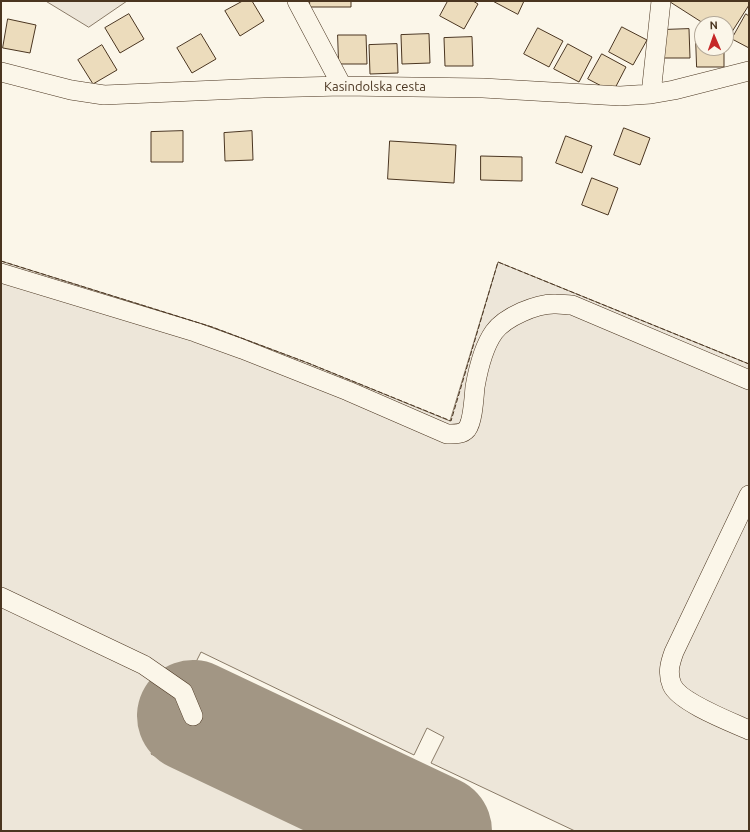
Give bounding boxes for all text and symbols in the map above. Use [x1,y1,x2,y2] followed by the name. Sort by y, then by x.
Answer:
[694,16,734,56] north arrow
[709,19,718,31] text: N
[324,79,426,95] street label: Kasindolska cesta

